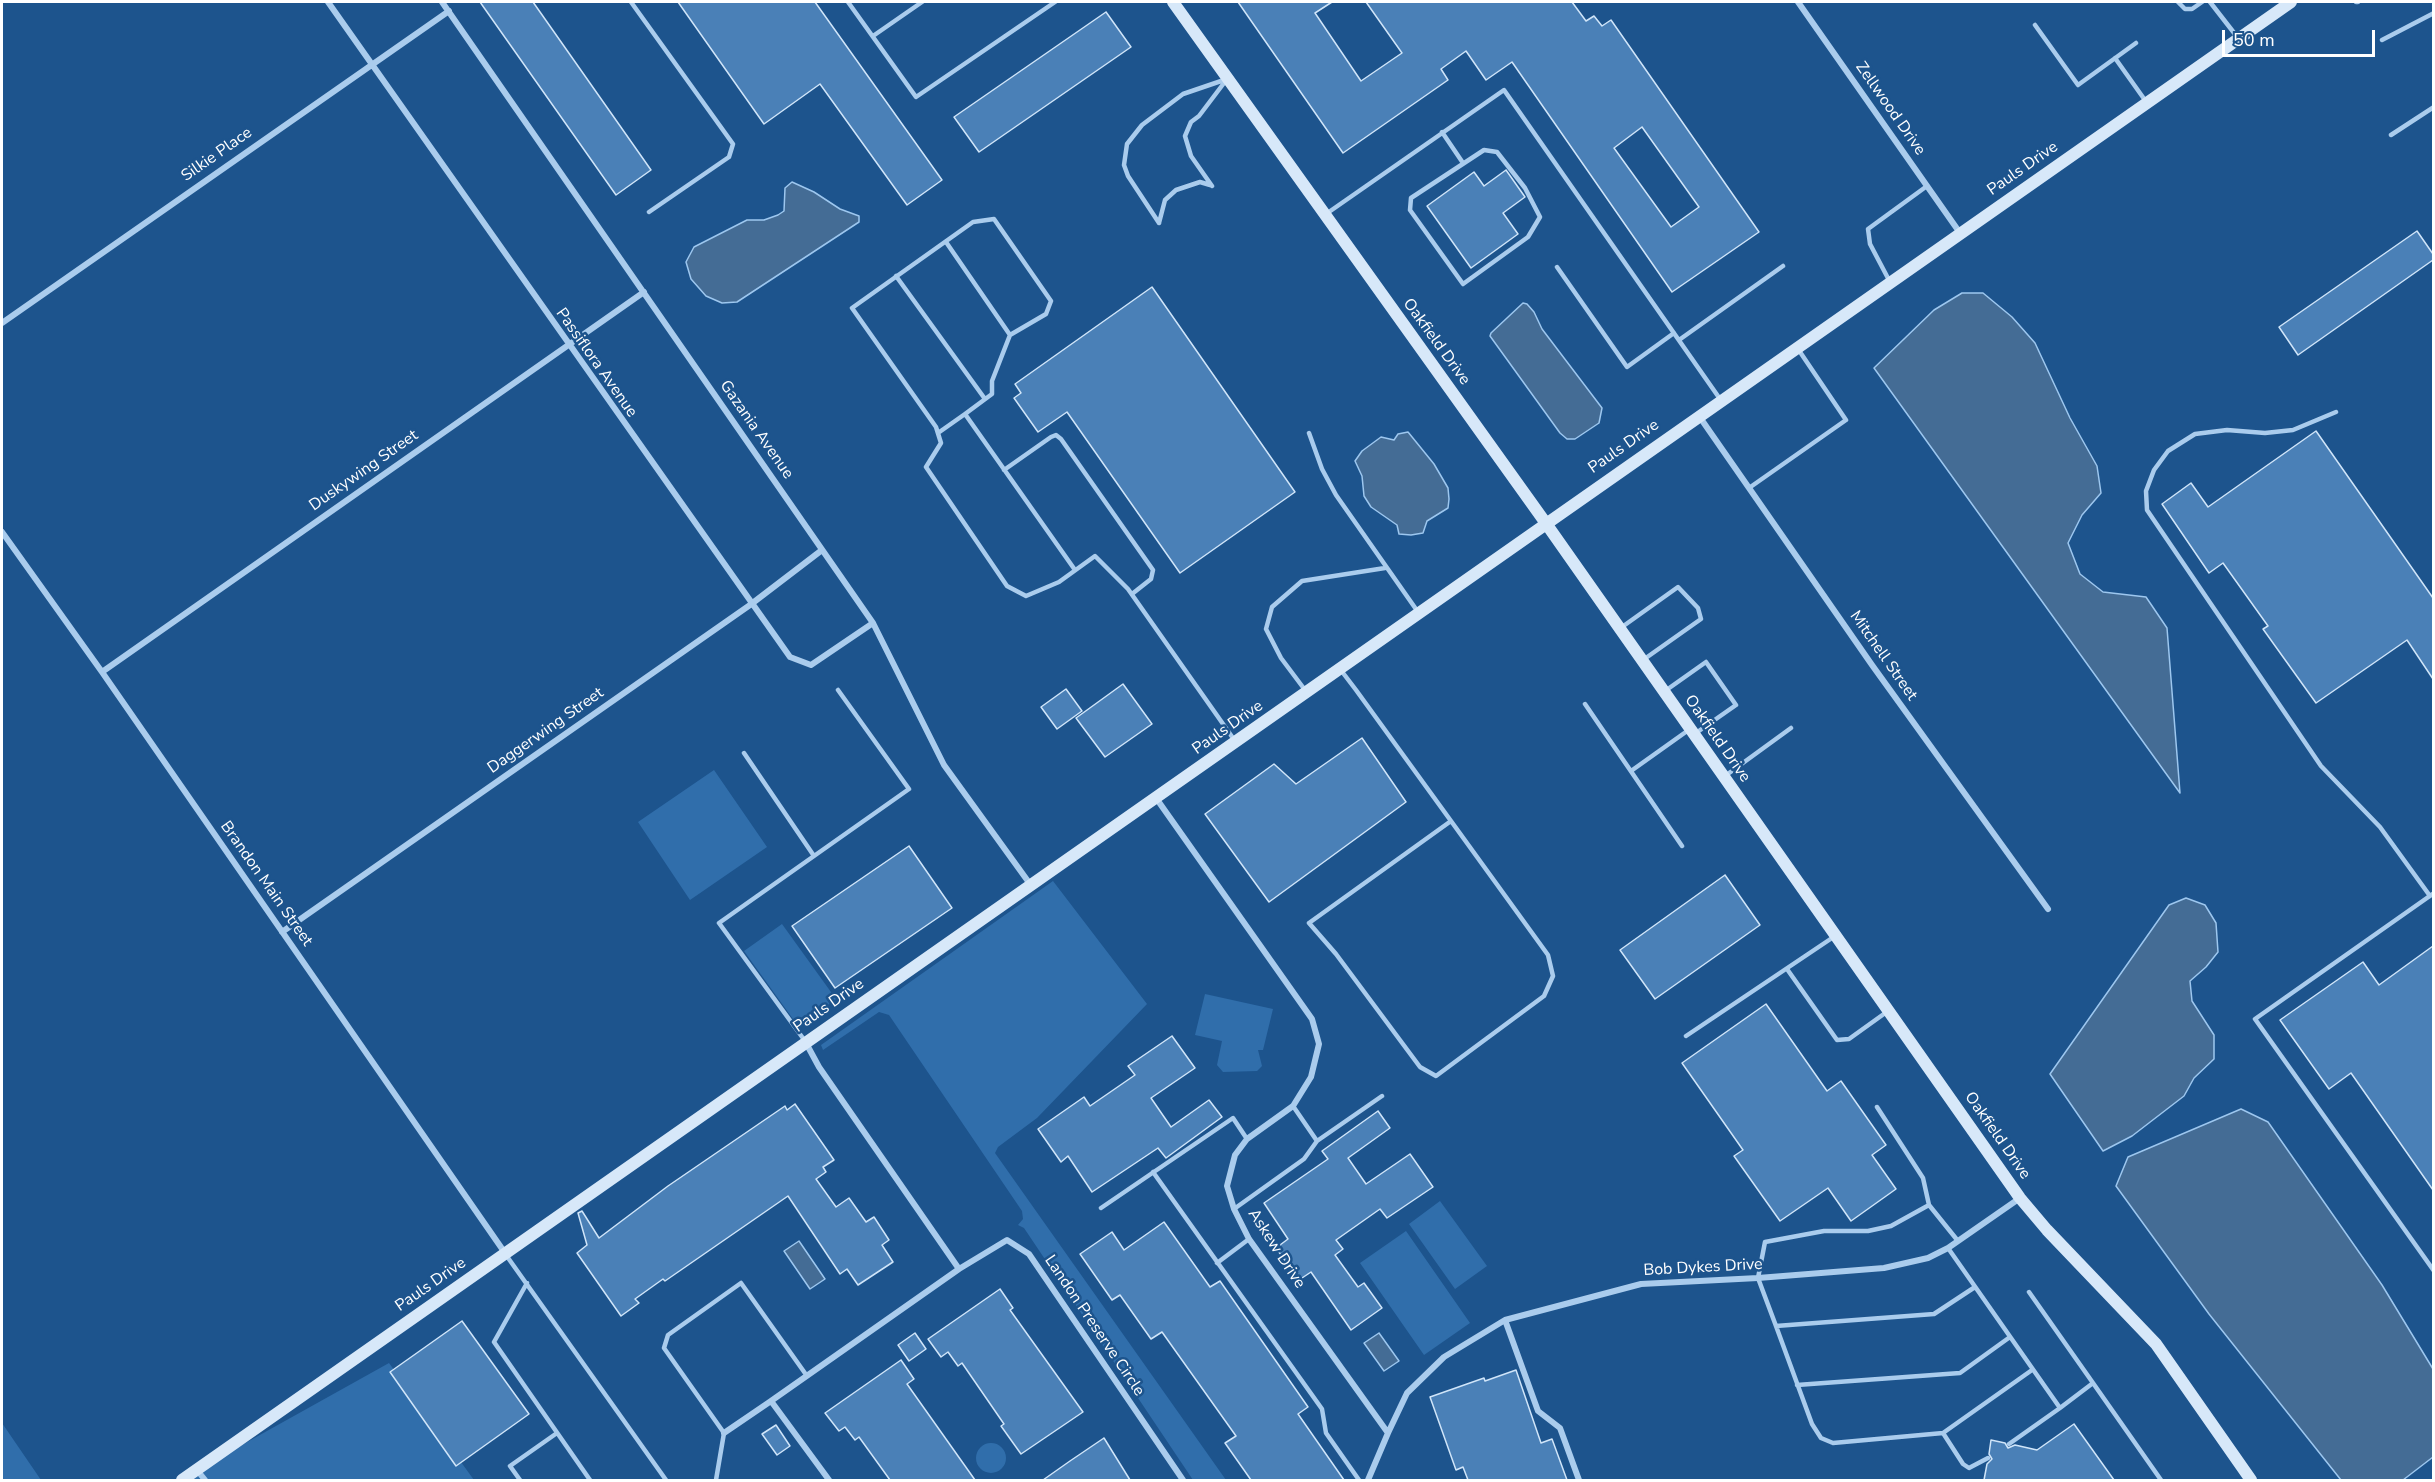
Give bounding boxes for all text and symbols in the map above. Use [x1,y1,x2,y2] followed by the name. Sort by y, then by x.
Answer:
[2225,18,2378,56] scale bar
[2233,28,2275,52] text: 50 m
[1851,59,1929,159] street label: Zellwood Drive
[178,124,256,186] street label: Silkie Place
[1984,138,2062,200] street label: Pauls Drive
[1398,295,1474,389] street label: Oakfield Drive
[551,305,641,421] street label: Passiflora Avenue
[715,377,797,483] street label: Gazania Avenue
[1585,416,1663,478] street label: Pauls Drive
[306,426,422,516] street label: Duskywing Street
[1845,607,1921,705] street label: Mitchell Street
[484,684,608,778] street label: Daggerwing Street
[1680,692,1754,786] street label: Oakfield Drive
[1189,697,1267,759] street label: Pauls Drive
[216,818,316,950] street label: Brandon Main Street
[790,975,868,1037] street label: Pauls Drive
[1960,1089,2034,1183] street label: Oakfield Drive
[1243,1206,1309,1292] street label: Askew Drive
[1040,1252,1148,1400] street label: Landon Preserve Circle
[392,1254,470,1316] street label: Pauls Drive
[1643,1255,1763,1281] street label: Bob Dykes Drive

